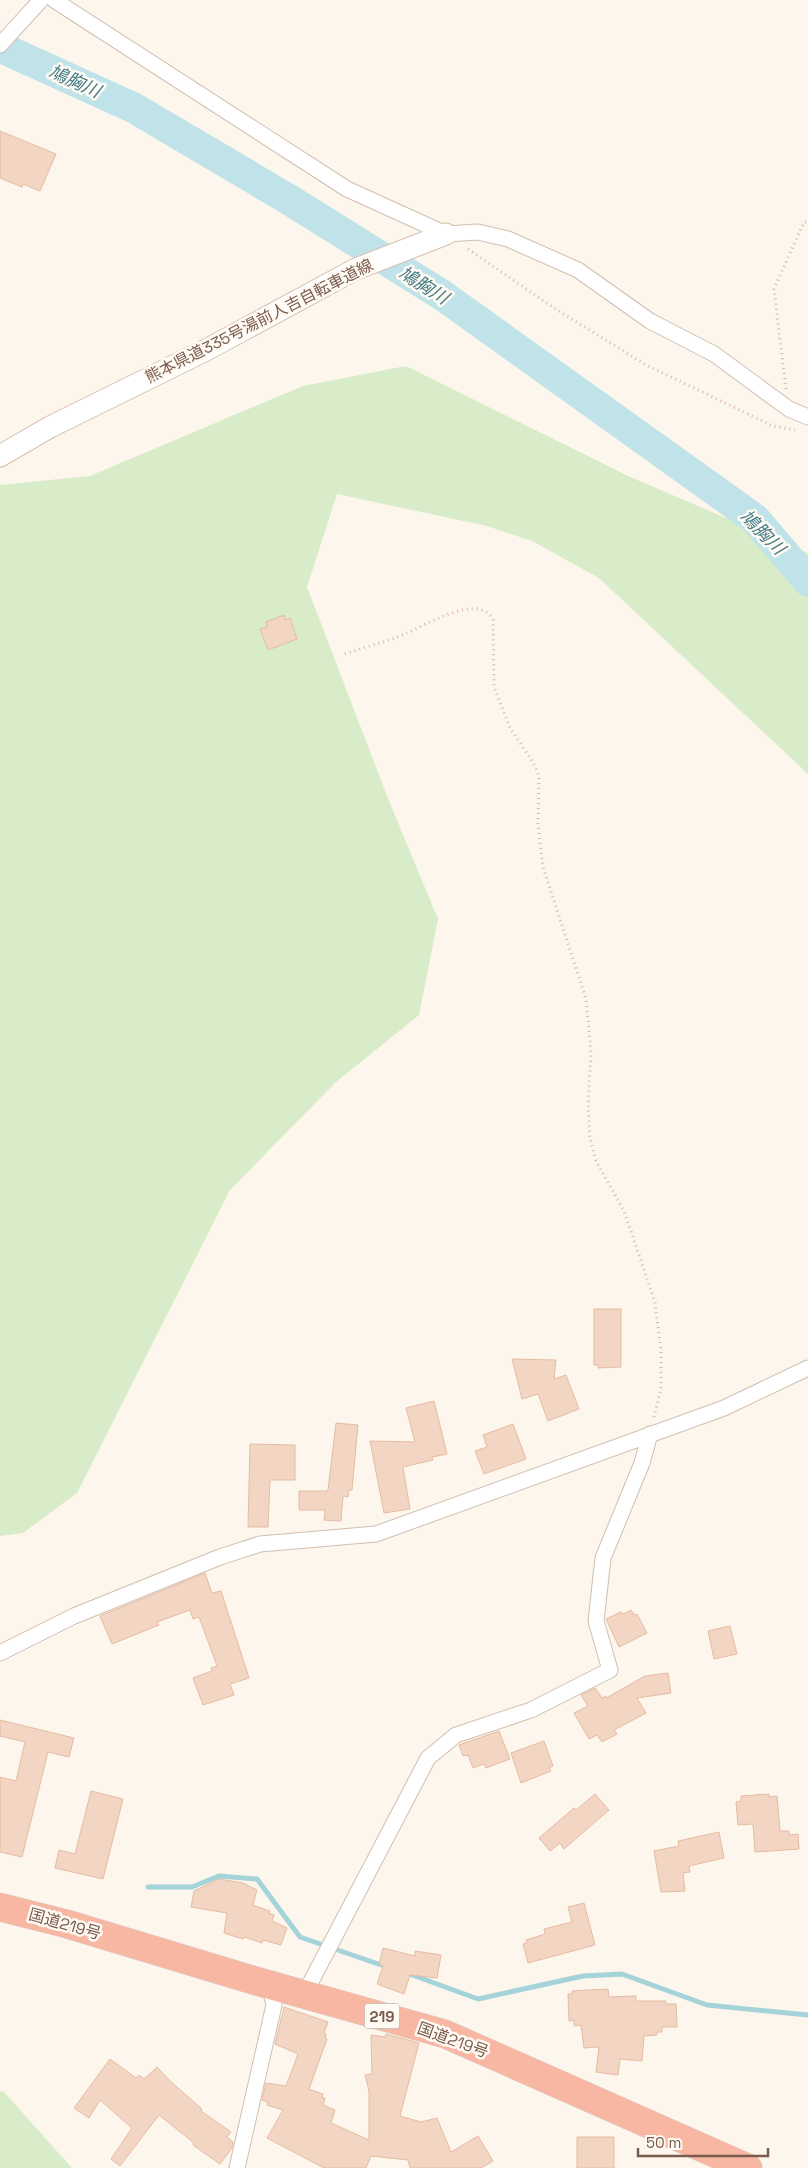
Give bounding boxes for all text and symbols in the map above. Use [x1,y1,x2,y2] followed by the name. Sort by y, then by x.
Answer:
[46,60,106,103] water label: 鳩胸川
[142,254,376,388] street label: 熊本県道335号湯前人吉自転車道線
[395,261,455,310] water label: 鳩胸川
[736,505,792,561] water label: 鳩胸川
[26,1904,104,1944] street label: 国道219号
[364,2004,400,2028] road number: 219
[415,2017,491,2063] street label: 国道219号
[638,2126,768,2158] scale bar
[646,2133,681,2152] text: 50 m

